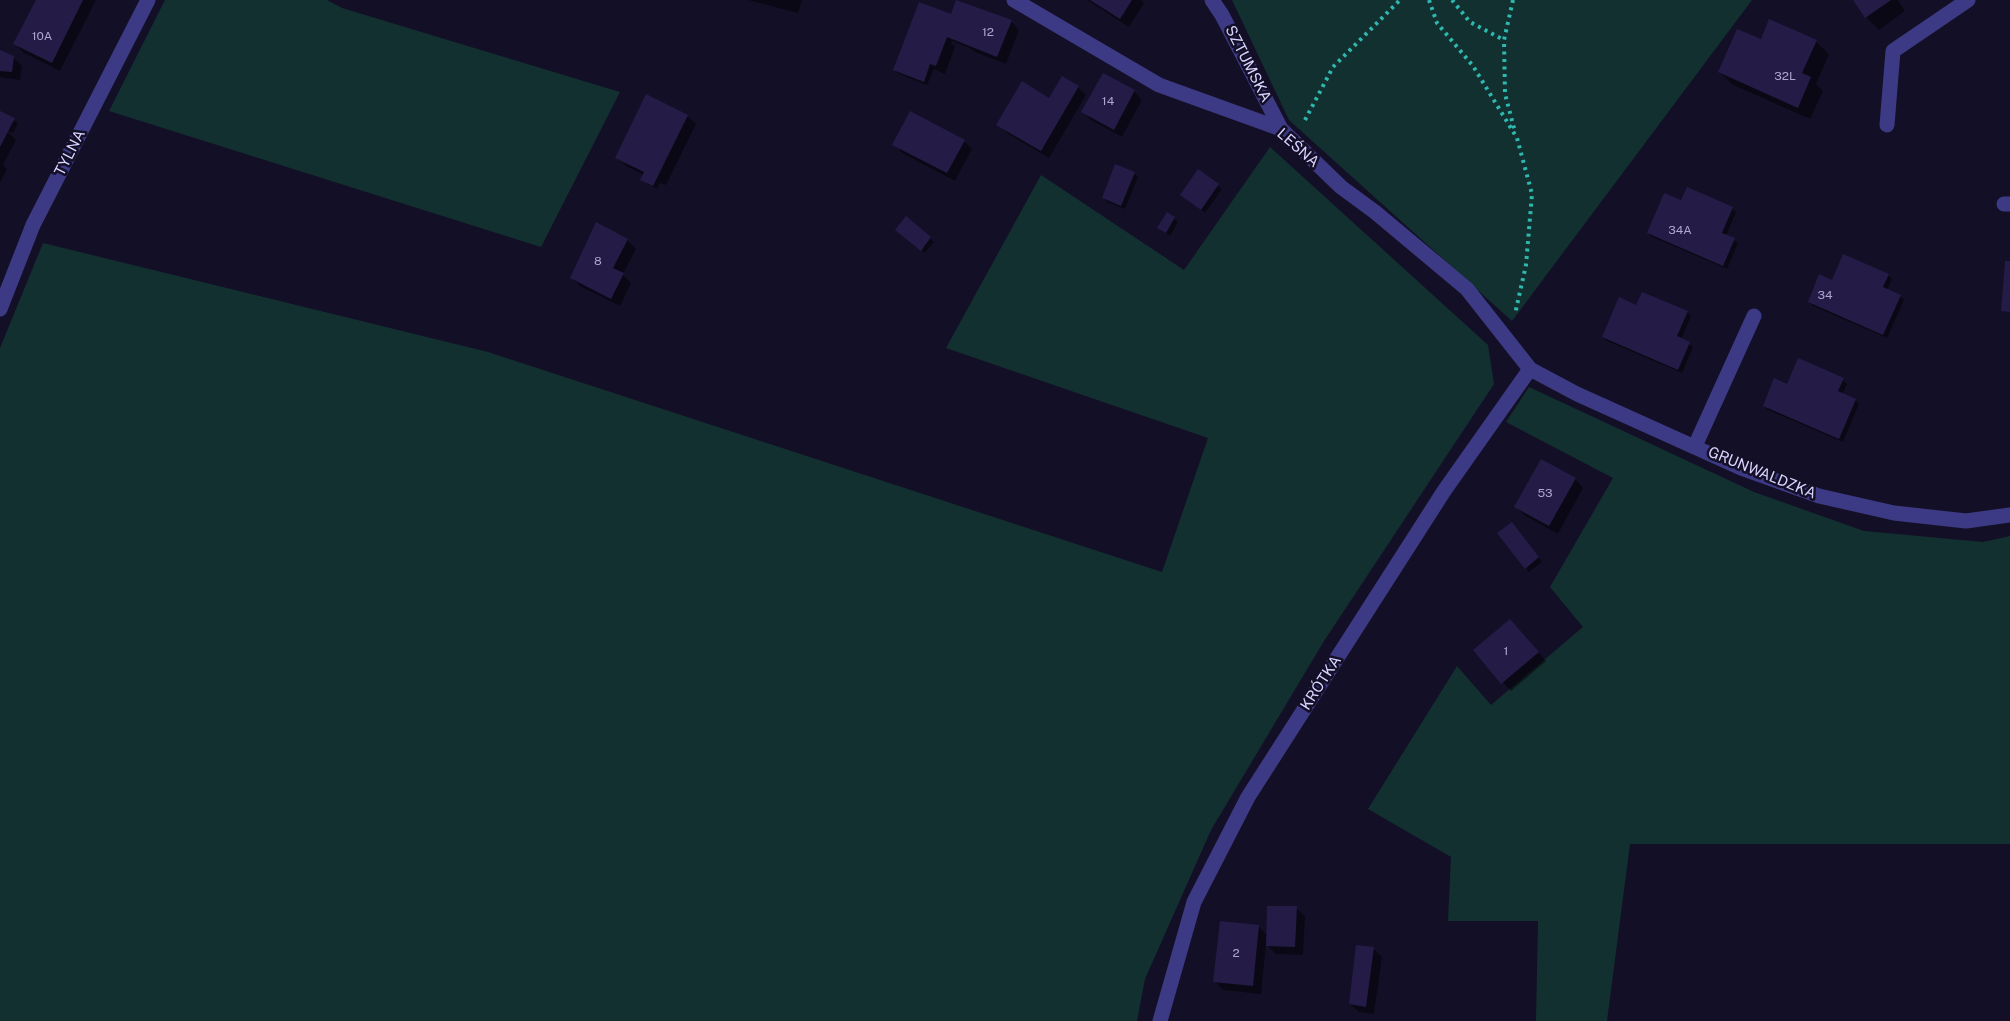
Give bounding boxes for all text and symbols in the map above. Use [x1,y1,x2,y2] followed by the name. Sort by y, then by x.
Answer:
[1221,23,1275,105] street label: SZTUMSKA
[982,25,994,39] house number: 12
[32,29,52,43] house number: 10A
[1774,69,1796,83] house number: 32L
[1102,94,1114,108] house number: 14
[1273,125,1323,171] street label: LEŚNA
[51,127,89,179] street label: TYLNA
[1668,223,1692,237] house number: 34A
[594,254,602,268] house number: 8
[1817,288,1833,302] house number: 34
[1705,443,1819,503] street label: GRUNWALDZKA
[1537,486,1553,500] house number: 53
[1504,644,1508,658] house number: 1
[1297,652,1345,714] street label: KRÓTKA
[1232,946,1240,960] house number: 2

